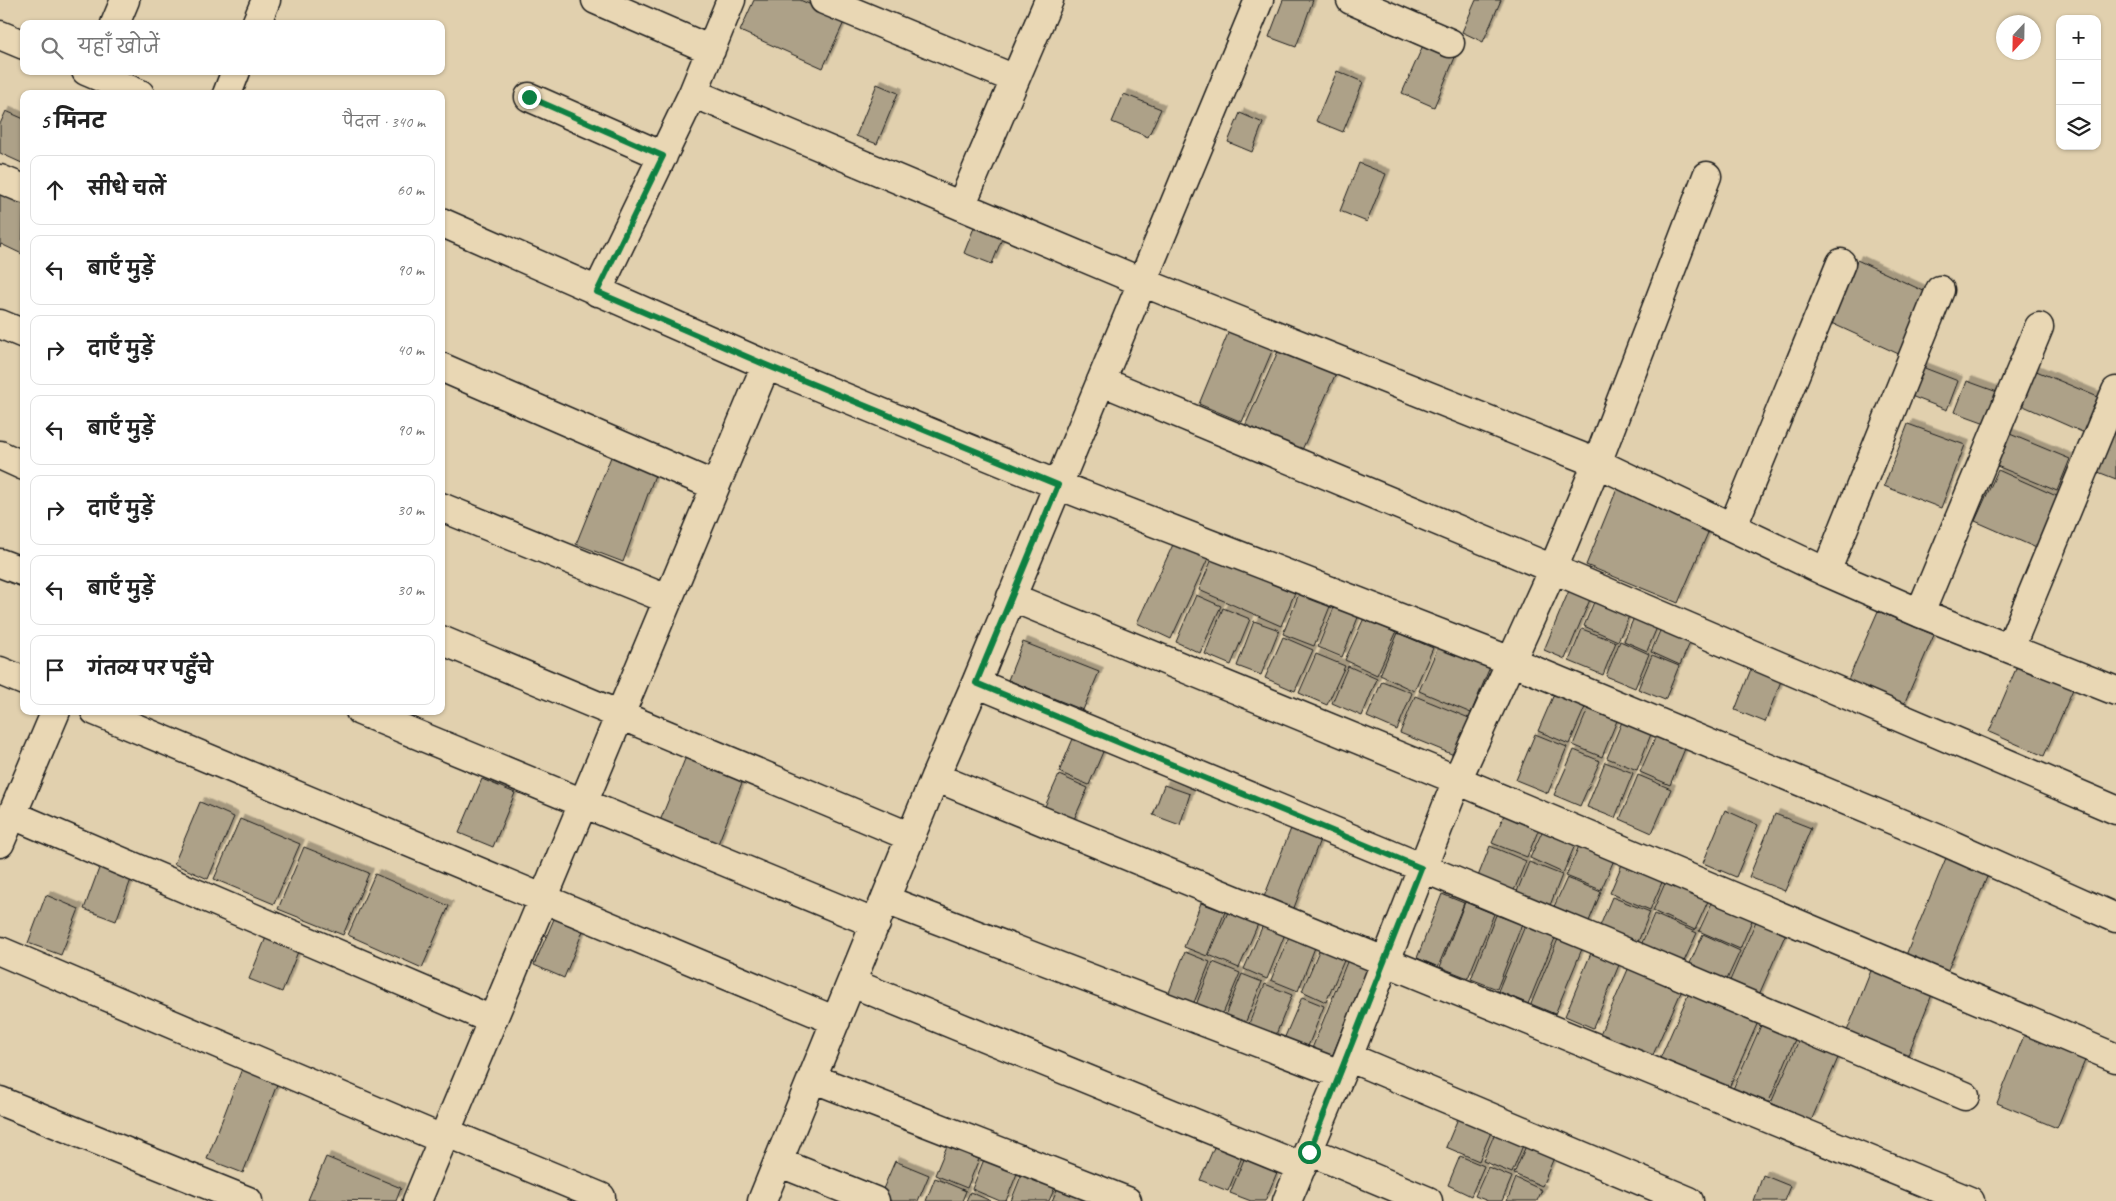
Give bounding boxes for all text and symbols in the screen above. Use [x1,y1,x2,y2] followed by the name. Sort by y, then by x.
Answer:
[1996,15,2041,60] north arrow
[2056,15,2101,150] map controls
[2056,15,2101,60] button: +
[20,20,445,75] search box
[38,34,66,62] icon: search
[78,35,159,59] text: यहाँ खोजें
[2056,60,2101,105] button: −
[518,86,541,109] route end
[2056,105,2101,150] button: layers
[40,108,105,134] text: 5 मिनट
[343,112,425,132] text: पैदल · 340 m
[41,176,69,204] icon: ahead
[88,177,166,201] text: सीधे चलें
[397,180,424,200] text: 60 m
[41,256,69,284] icon: left
[88,257,154,281] text: बाएँ मुड़ें
[397,260,424,280] text: 90 m
[41,336,69,364] icon: right
[88,337,154,361] text: दाएँ मुड़ें
[397,340,424,360] text: 40 m
[41,416,69,444] icon: left
[88,417,154,441] text: बाएँ मुड़ें
[397,420,424,440] text: 90 m
[41,496,69,524] icon: right
[88,497,154,521] text: दाएँ मुड़ें
[397,500,424,520] text: 30 m
[41,576,69,604] icon: left
[88,577,154,601] text: बाएँ मुड़ें
[397,580,424,600] text: 30 m
[41,656,69,684] icon: arrive
[88,657,213,681] text: गंतव्य पर पहुँचे
[1298,1141,1321,1164] route start

